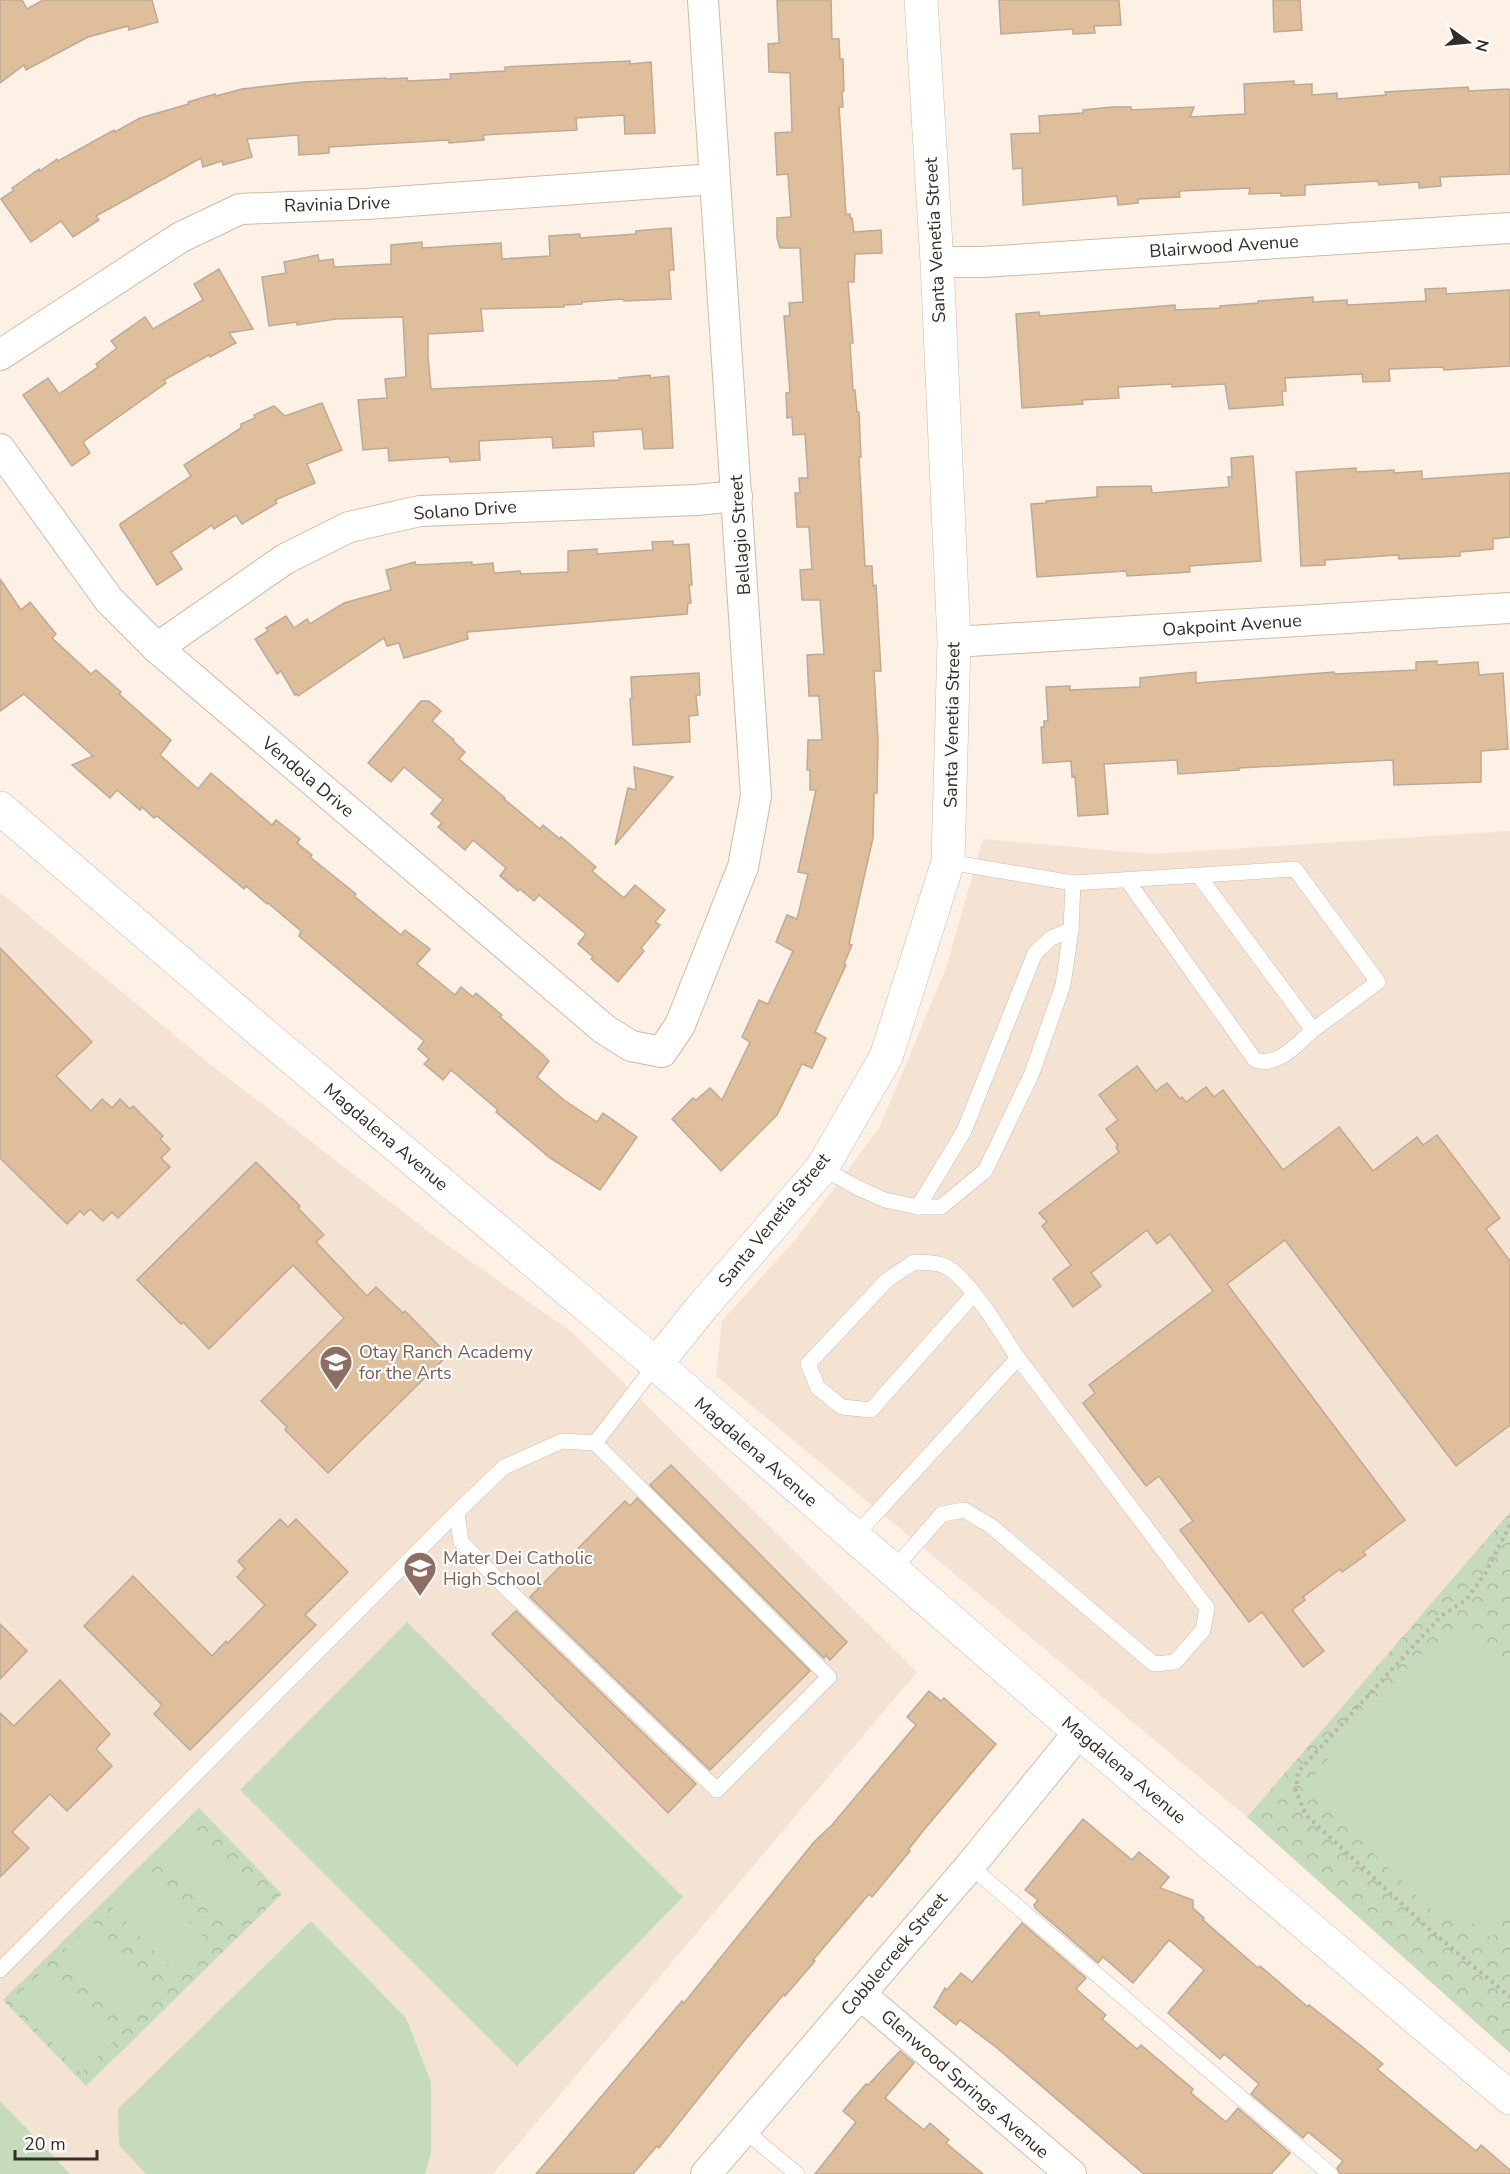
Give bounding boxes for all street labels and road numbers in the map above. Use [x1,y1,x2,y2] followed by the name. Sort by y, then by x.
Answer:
[919,156,951,323] street label: Santa Venetia Street
[284,190,390,218] street label: Ravinia Drive
[1149,229,1299,263] street label: Blairwood Avenue
[724,473,756,596] street label: Bellagio Street
[413,494,517,526] street label: Solano Drive
[1162,608,1302,642] street label: Oakpoint Avenue
[939,641,965,808] street label: Santa Venetia Street
[256,731,359,823] street label: Vendola Drive
[319,1078,453,1196] street label: Magdalena Avenue
[713,1147,836,1292] street label: Santa Venetia Street
[689,1392,823,1512] street label: Magdalena Avenue
[1057,1711,1191,1829] street label: Magdalena Avenue
[835,1887,953,2021] street label: Cobblecreek Street
[876,2004,1054,2164] street label: Glenwood Springs Avenue

